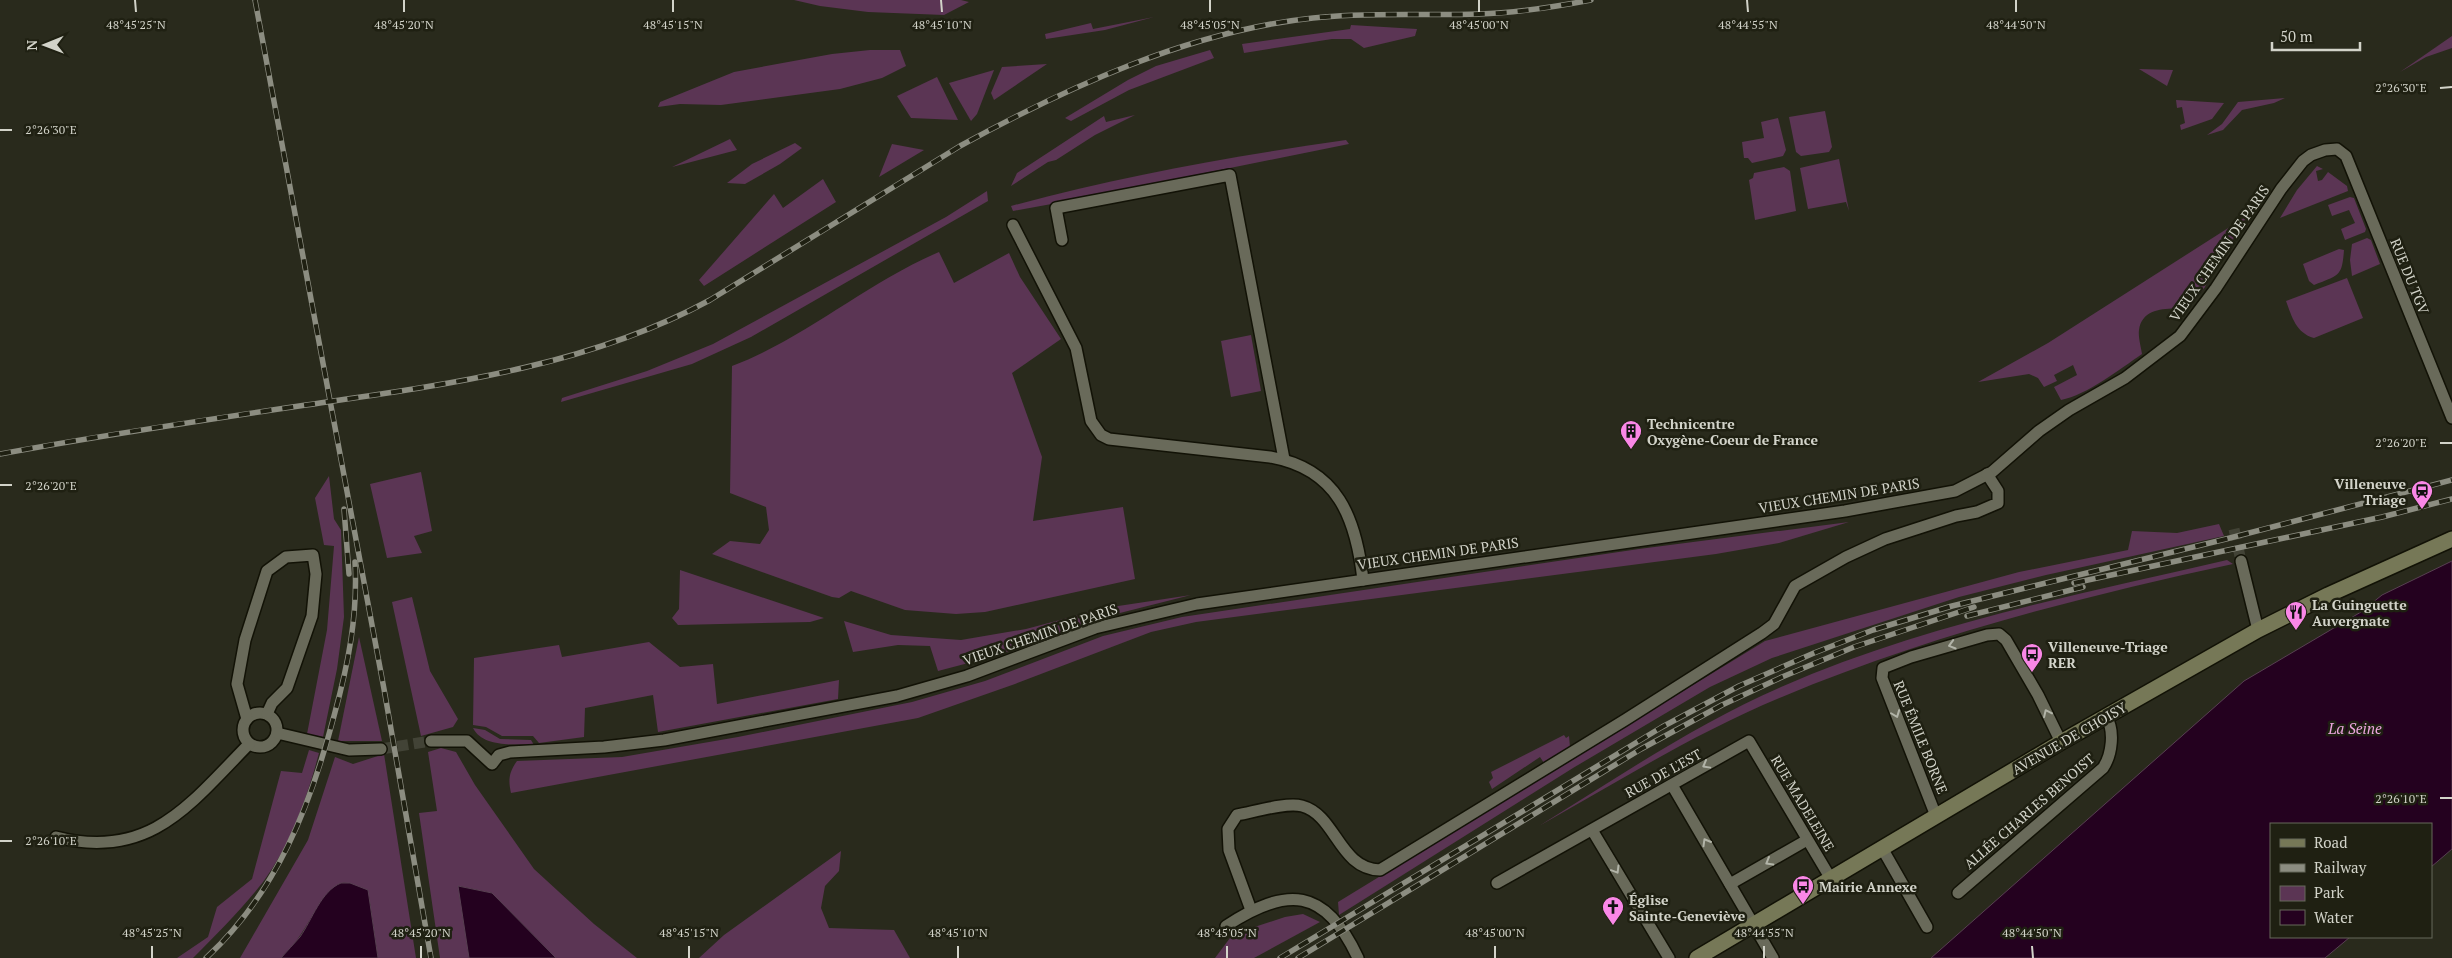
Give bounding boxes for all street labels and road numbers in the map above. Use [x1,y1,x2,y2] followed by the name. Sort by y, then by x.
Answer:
[2165,181,2273,325] street label: VIEUX CHEMIN DE PARIS
[2386,235,2434,317] street label: RUE DU TGV
[1757,473,1921,517] street label: VIEUX CHEMIN DE PARIS
[1356,532,1520,574] street label: VIEUX CHEMIN DE PARIS
[960,599,1120,669] street label: VIEUX CHEMIN DE PARIS
[1890,678,1952,796] street label: RUE ÉMILE BORNE
[2008,697,2131,779] street label: AVENUE DE CHOISY
[1621,744,1705,802] street label: RUE DE L'EST
[1960,749,2099,873] street label: ALLÉE CHARLES BENOIST
[1767,751,1839,855] street label: RUE MADELEINE

